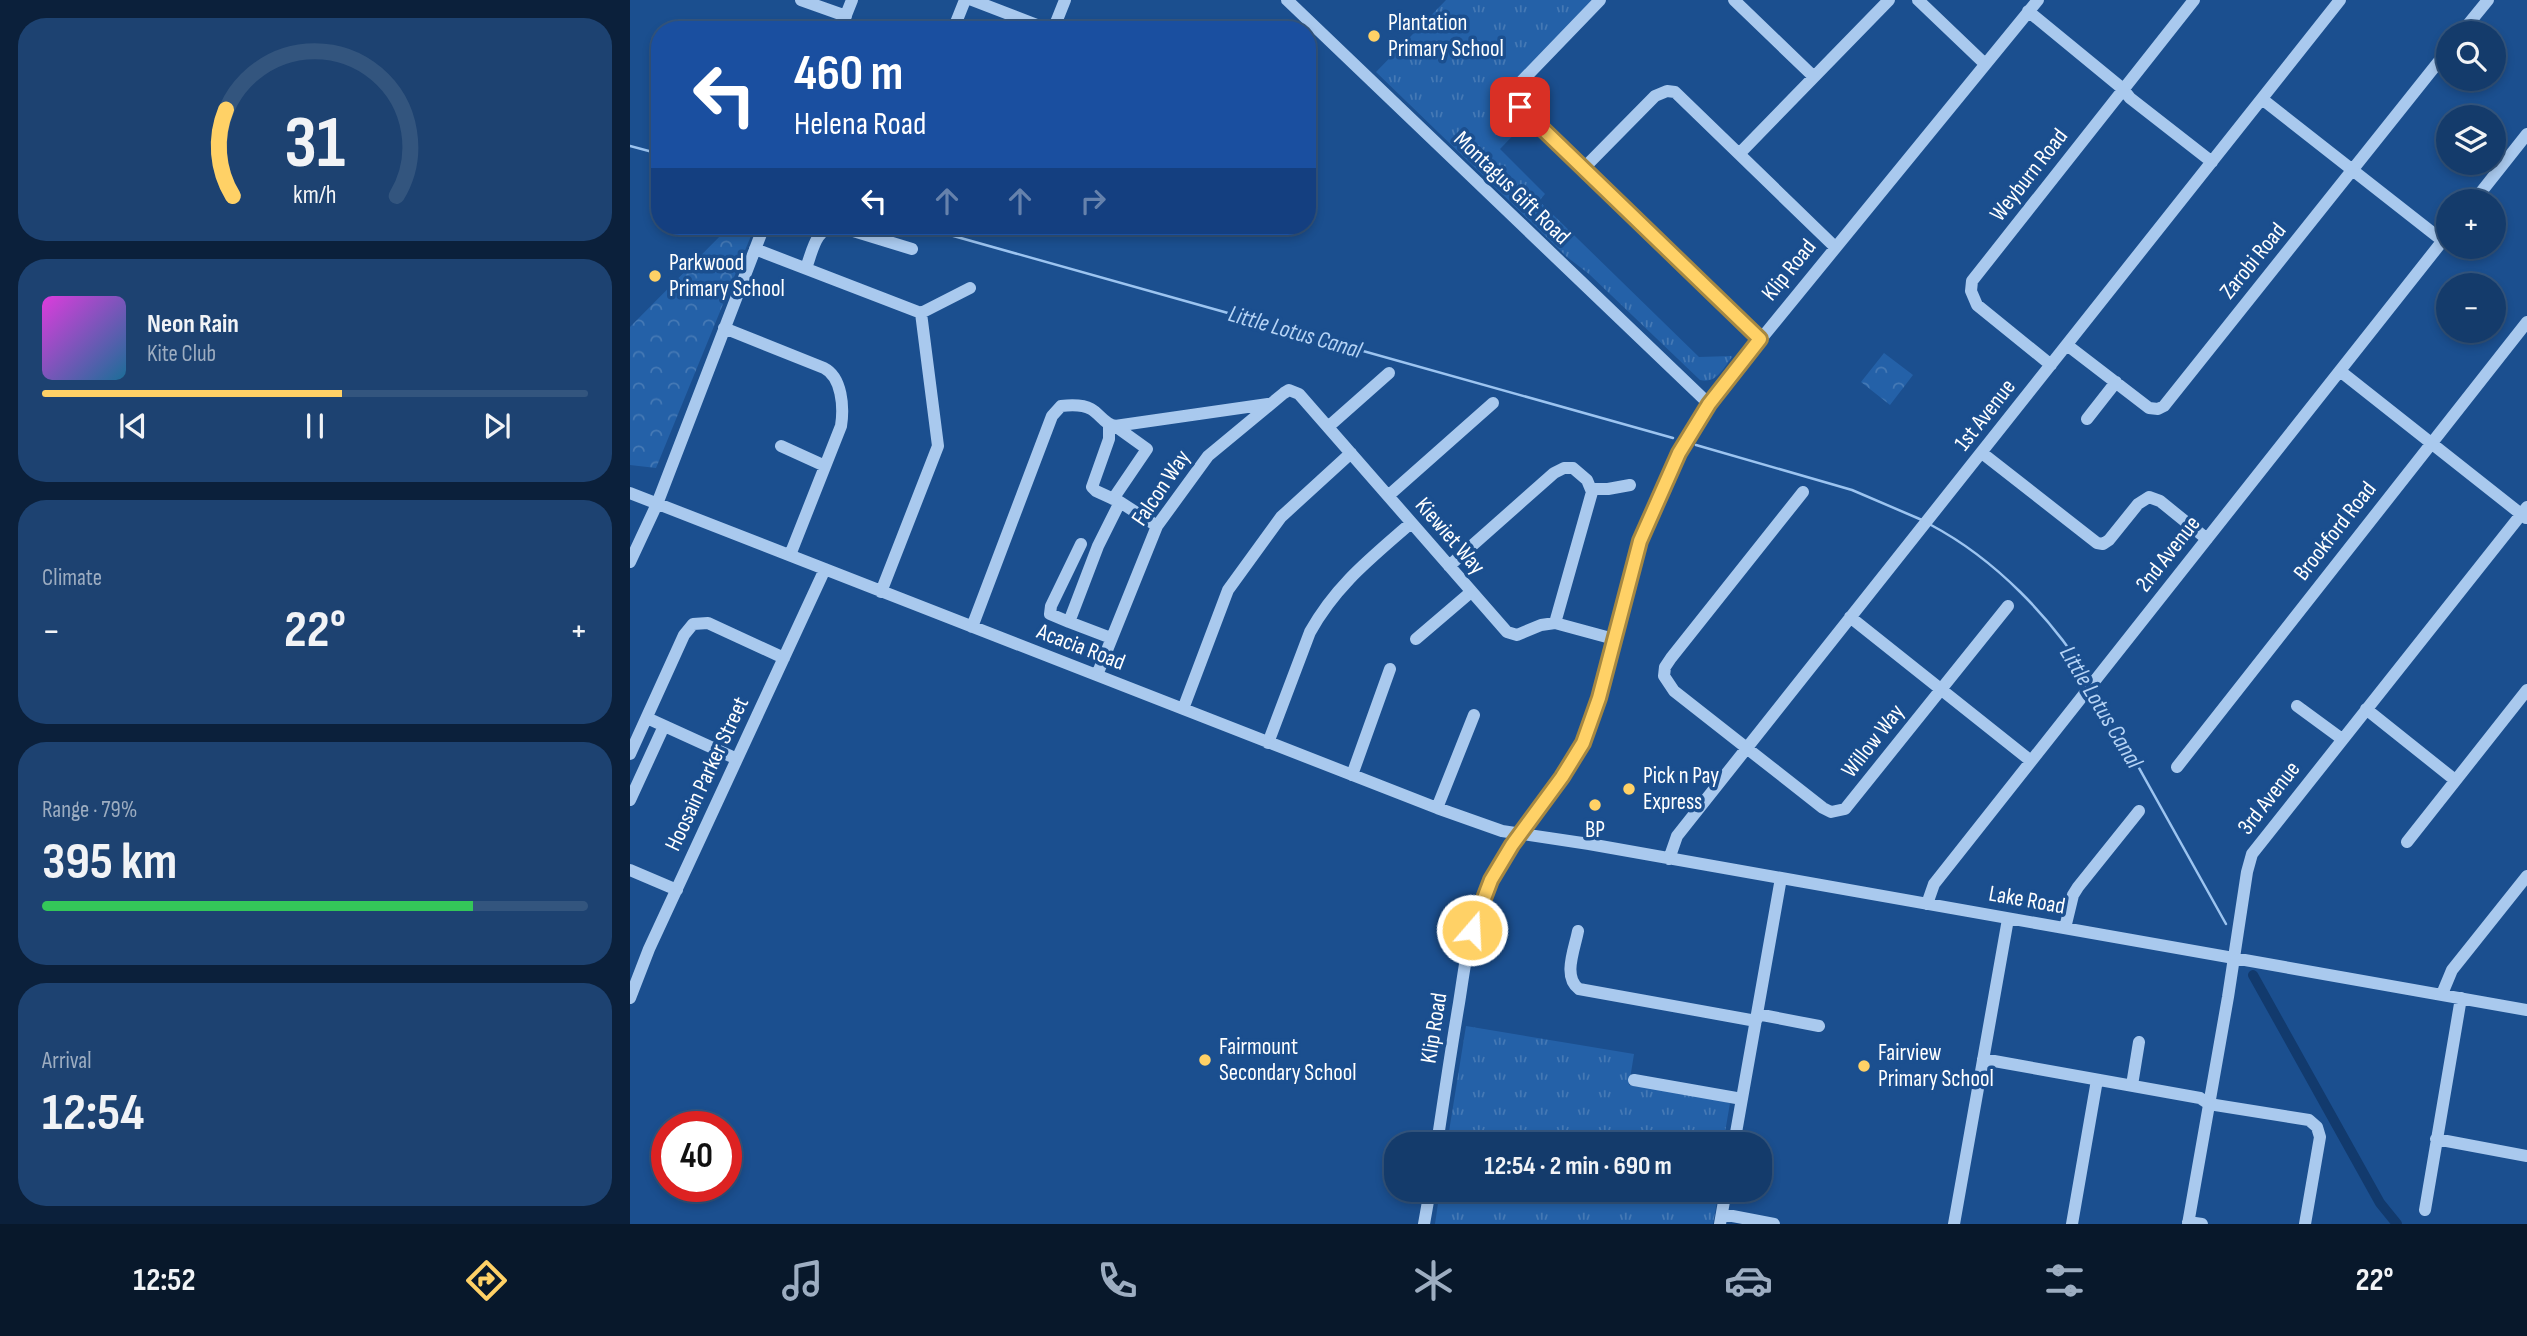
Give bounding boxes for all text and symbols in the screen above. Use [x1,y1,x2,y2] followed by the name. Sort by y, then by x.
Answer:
[1388,9,1504,63] place label: Plantation Primary School
[2436,21,2506,343] map controls
[2436,21,2506,91] button: search
[1366,28,1382,44] marker: Plantation Primary School
[794,45,903,104] text: 460 m
[679,49,770,140] icon: left
[1490,77,1550,137] pin
[1501,88,1539,126] icon: arrive
[284,100,346,188] text: 31
[794,105,926,144] text: Helena Road
[2436,105,2506,175] button: layers
[1984,123,2074,227] street label: Weyburn Road
[1448,125,1576,251] street label: Montagus Gift Road
[293,179,337,210] text: km/h
[855,182,893,220] icon: left
[928,182,966,220] icon: ahead
[1001,182,1039,220] icon: ahead
[1074,182,1112,220] icon: right
[2436,189,2506,259] button: +
[2214,217,2292,305] street label: Zarobi Road
[1756,234,1822,306] street label: Klip Road
[669,249,785,303] place label: Parkwood Primary School
[647,268,663,284] marker: Parkwood Primary School
[2436,273,2506,343] button: −
[1225,299,1366,365] water label: Little Lotus Canal
[147,309,239,340] text: Neon Rain
[147,340,216,368] text: Kite Club
[1948,374,2022,456] street label: 1st Avenue
[114,407,152,445] icon: previous
[296,407,334,445] icon: pause
[478,407,516,445] icon: next
[1125,445,1197,531] street label: Falcon Way
[2288,476,2382,586] street label: Brookford Road
[1409,492,1491,580] street label: Kiewiet Way
[2130,510,2206,598] street label: 2nd Avenue
[42,564,102,592] text: Climate
[284,599,346,662] text: 22°
[42,609,61,654] text: −
[569,609,588,654] text: +
[1032,617,1129,677] street label: Acacia Road
[2053,641,2149,774] water label: Little Lotus Canal
[659,692,755,856] street label: Hoosain Parker Street
[1836,699,1911,783] street label: Willow Way
[2232,756,2306,840] street label: 3rd Avenue
[1643,762,1719,816] place label: Pick n Pay Express
[1621,781,1637,797] marker: Pick n Pay Express
[42,796,137,824] text: Range · 79%
[1587,797,1603,813] marker: BP
[1585,816,1605,844] place label: BP
[42,831,177,894] text: 395 km
[1987,880,2067,920] street label: Lake Road
[1435,893,1509,967] position arrow
[1415,991,1453,1065] street label: Klip Road
[1219,1033,1357,1087] place label: Fairmount Secondary School
[1878,1039,1994,1093] place label: Fairview Primary School
[42,1047,91,1075] text: Arrival
[1197,1052,1213,1068] marker: Fairmount Secondary School
[1856,1058,1872,1074] marker: Fairview Primary School
[42,1082,144,1145] text: 12:54
[651,1111,742,1202] speed limit sign: 40
[1484,1151,1672,1182] text: 12:54 · 2 min · 690 m
[462,1256,511,1305] icon: directions
[778,1256,827,1305] icon: music
[1093,1256,1142,1305] icon: phone
[1409,1256,1458,1305] icon: climate
[1724,1256,1773,1305] icon: car
[2040,1256,2089,1305] icon: filters
[133,1261,195,1300] text: 12:52
[2355,1261,2394,1300] text: 22°

